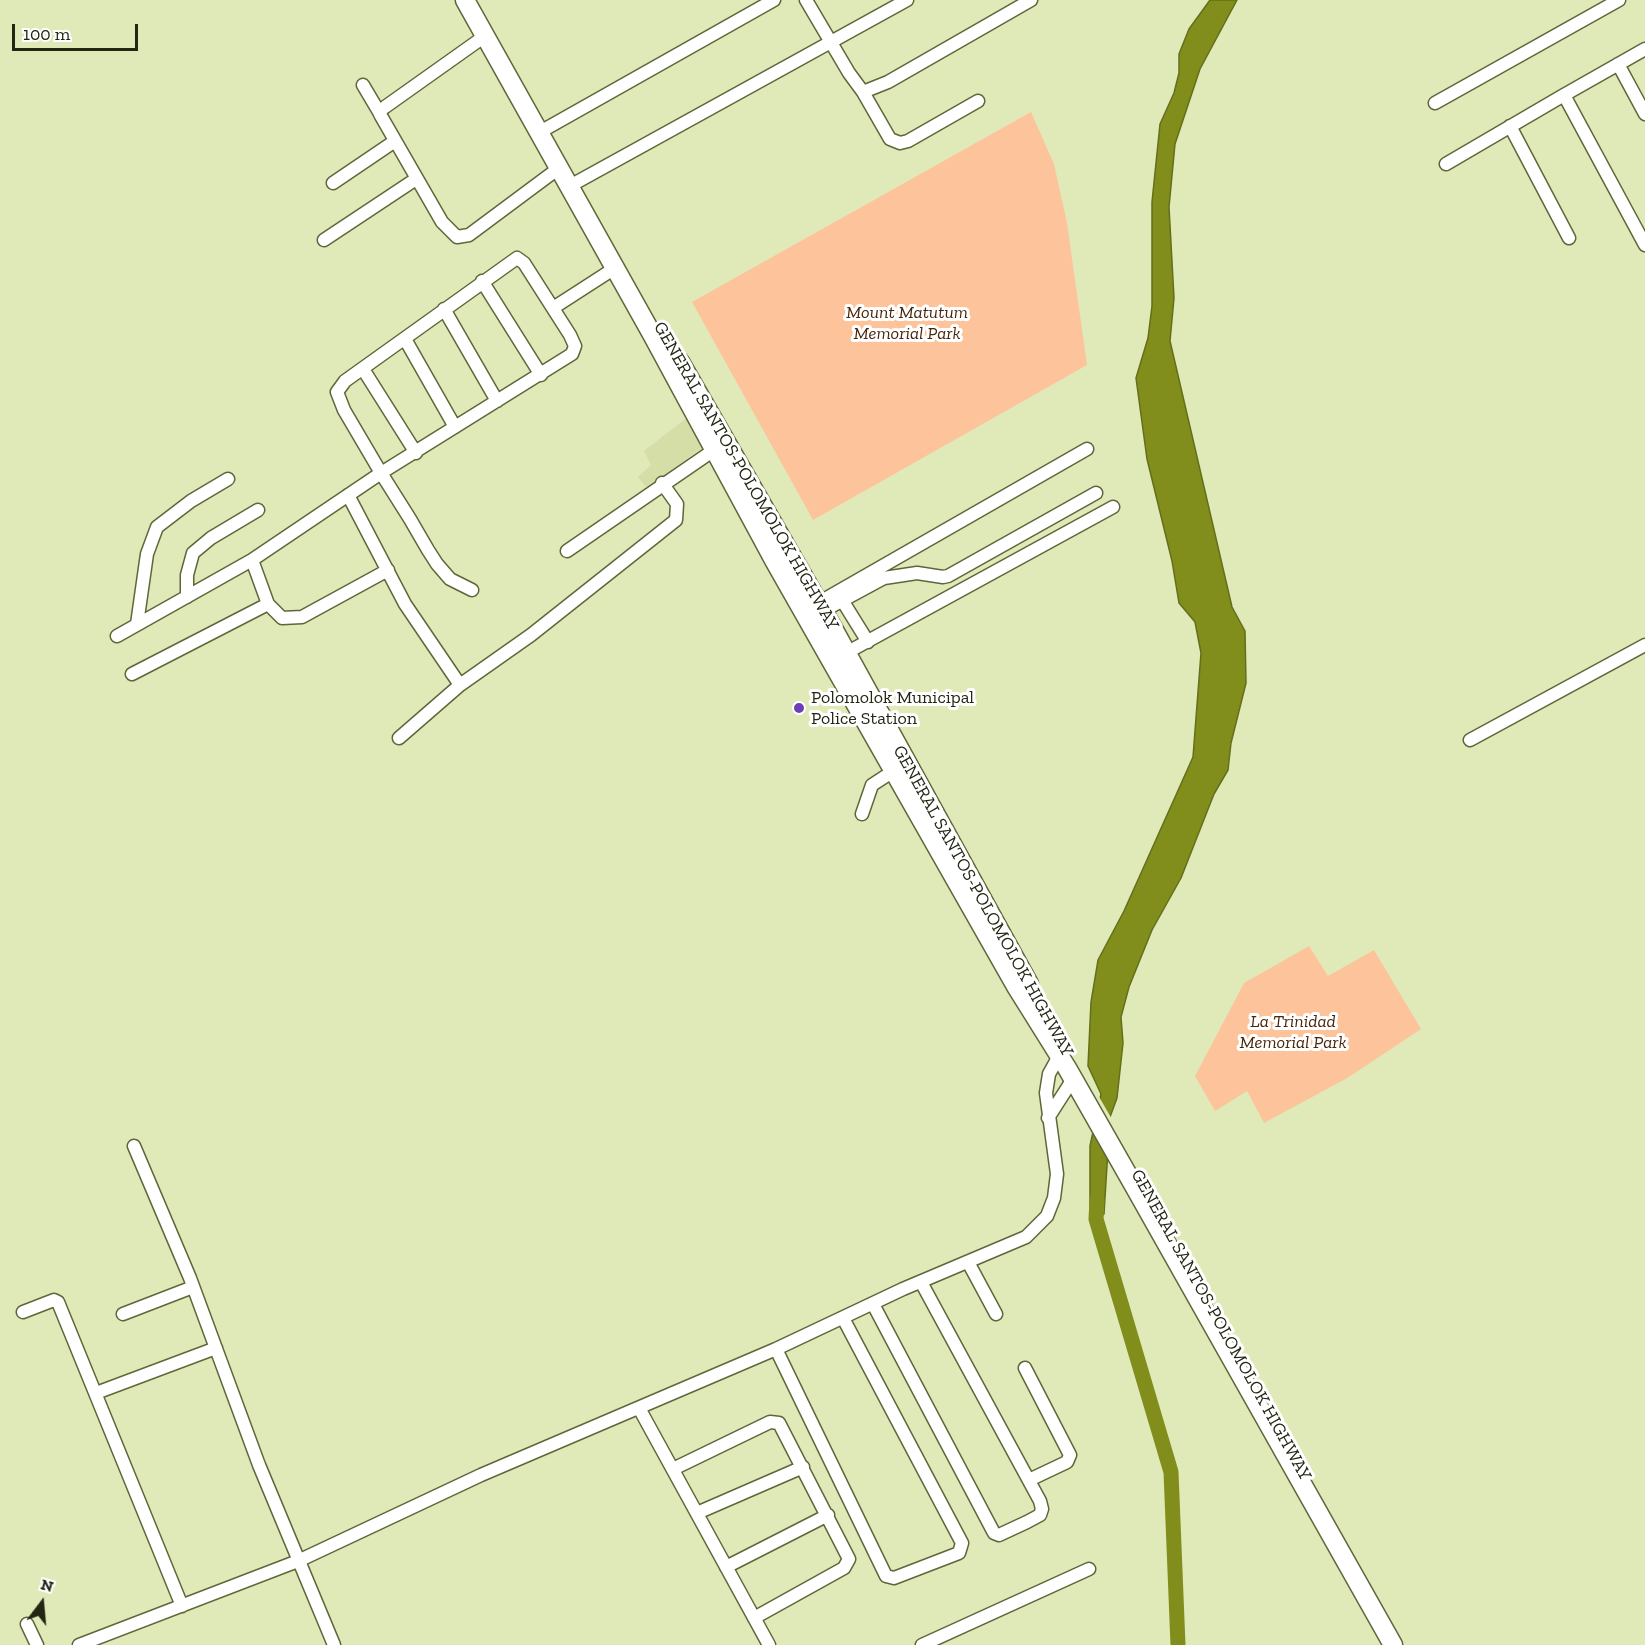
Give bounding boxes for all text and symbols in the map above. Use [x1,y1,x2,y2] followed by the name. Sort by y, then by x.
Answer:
[15,12,141,50] scale bar
[23,23,70,45] text: 100 m
[846,302,968,344] park label: Mount Matutum Memorial Park
[649,318,843,634] street label: GENERAL SANTOS-POLOMOLOK HIGHWAY
[811,687,974,730] place label: Polomolok Municipal Police Station
[792,701,806,715] marker: Polomolok Municipal Police Station
[888,742,1078,1060] street label: GENERAL SANTOS-POLOMOLOK HIGHWAY
[1240,1011,1346,1054] park label: La Trinidad Memorial Park
[1126,1166,1316,1484] street label: GENERAL SANTOS-POLOMOLOK HIGHWAY
[12,1573,72,1633] north arrow
[39,1574,56,1596] text: N

